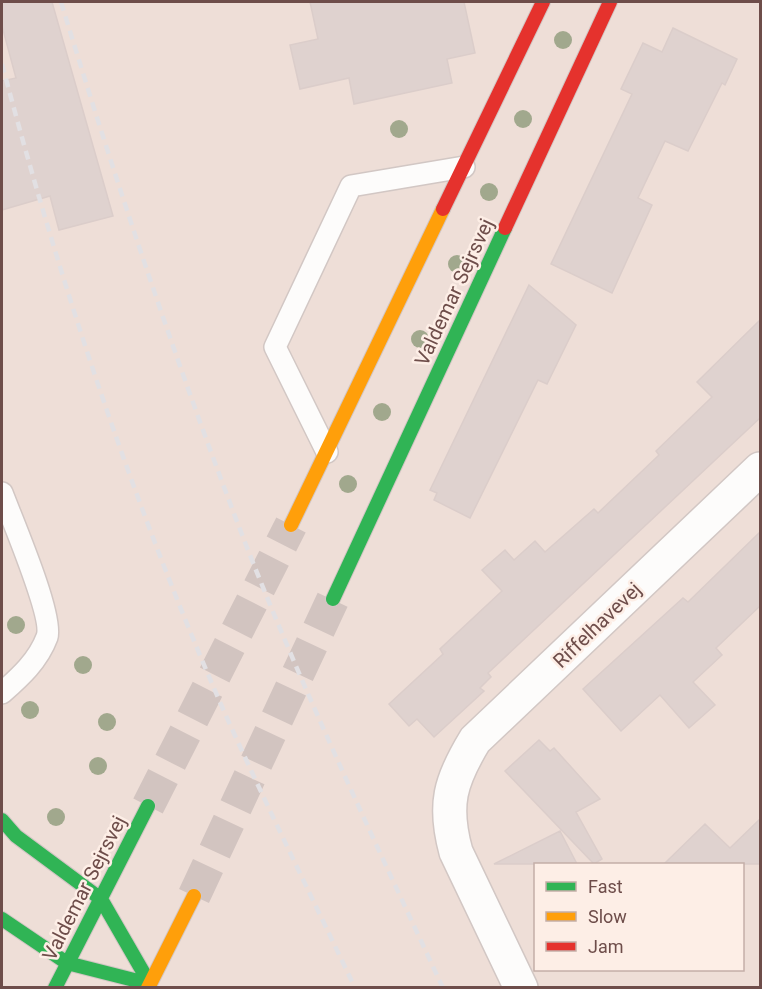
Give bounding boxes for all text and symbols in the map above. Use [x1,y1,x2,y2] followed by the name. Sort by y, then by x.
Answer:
[409,215,499,369] street label: Valdemar Sejrsvej
[548,577,646,673] street label: Riffelhavevej
[37,812,131,964] street label: Valdemar Sejrsvej
[534,863,744,971] legend
[588,876,623,897] text: Fast
[588,906,627,927] text: Slow
[588,936,624,957] text: Jam

